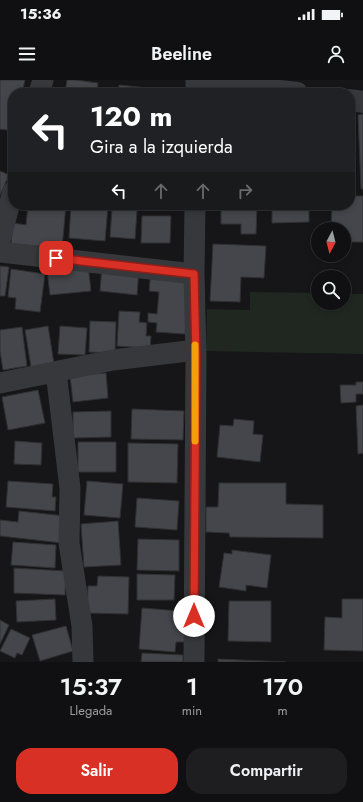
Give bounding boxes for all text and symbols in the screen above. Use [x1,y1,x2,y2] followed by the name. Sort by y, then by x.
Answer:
[20,3,62,25] text: 15:36
[151,41,212,67] text: Beeline
[16,43,38,65] icon: menu
[325,43,347,65] icon: person
[90,96,173,137] text: 120 m
[24,104,76,156] icon: left
[90,134,233,160] text: Gira a la izquierda
[108,180,130,202] icon: left
[150,180,172,202] icon: ahead
[192,180,214,202] icon: ahead
[234,180,256,202] icon: right
[311,222,351,262] north arrow
[311,222,351,310] map controls
[39,241,73,275] pin
[45,247,67,269] icon: arrive
[311,270,351,310] button: search
[173,595,215,637] position arrow
[60,669,122,704] text: 15:37
[186,669,198,704] text: 1
[262,669,303,704] text: 170
[69,701,112,720] text: Llegada
[182,701,202,720] text: min
[277,701,288,720] text: m
[16,748,178,794] button: Salir
[186,748,347,794] button: Compartir

